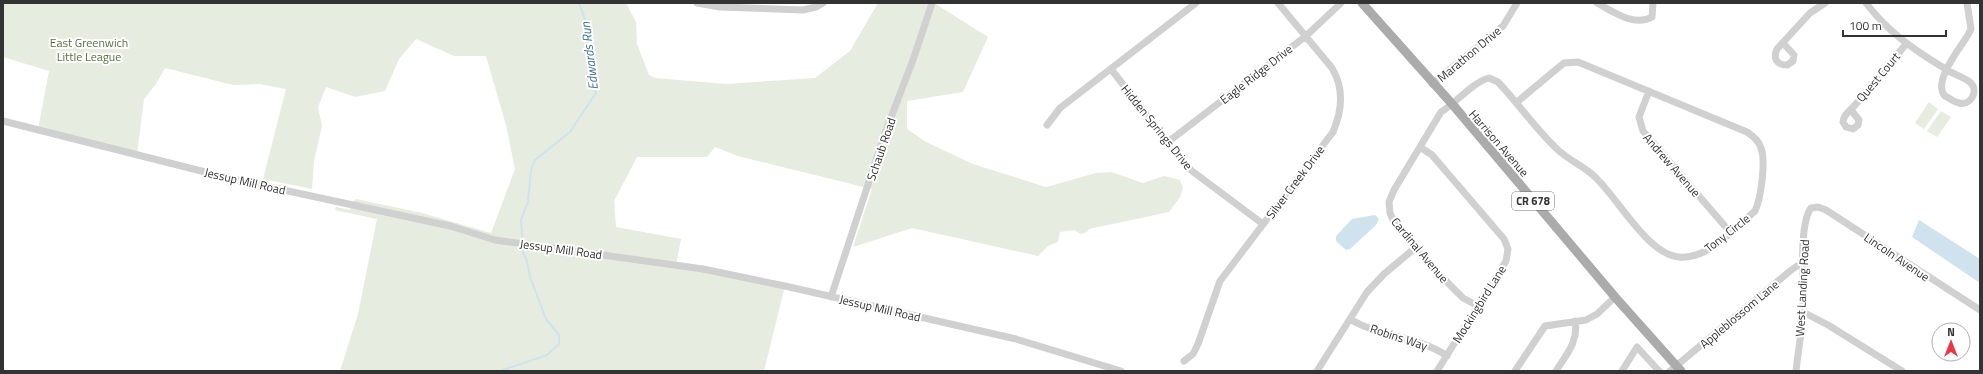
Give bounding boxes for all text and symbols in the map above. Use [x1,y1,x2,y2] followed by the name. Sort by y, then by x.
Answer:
[1843,12,1946,38] scale bar
[1849,16,1882,35] text: 100 m
[575,21,603,91] water label: Edwards Run
[1433,21,1505,87] street label: Marathon Drive
[50,33,128,66] park label: East Greenwich Little League
[1216,39,1296,109] street label: Eagle Ridge Drive
[1851,47,1905,106] street label: Quest Court
[1116,80,1198,174] street label: Hidden Springs Drive
[1464,105,1534,181] street label: Harrison Avenue
[861,115,901,183] street label: Schaub Road
[1639,129,1705,201] street label: Andrew Avenue
[1261,141,1329,223] street label: Silver Creek Drive
[203,162,287,200] street label: Jessup Mill Road
[1512,192,1554,210] road number: CR 678
[1700,209,1754,257] street label: Tony Circle
[1387,213,1453,287] street label: Cardinal Avenue
[1860,228,1934,286] street label: Lincoln Avenue
[519,234,603,264] street label: Jessup Mill Road
[1790,239,1814,337] street label: West Landing Road
[1447,261,1511,347] street label: Mockingbird Lane
[1695,275,1783,353] street label: Appleblossom Lane
[838,289,922,327] street label: Jessup Mill Road
[1368,319,1430,355] street label: Robins Way
[1931,322,1971,362] north arrow
[1947,324,1955,340] text: N

